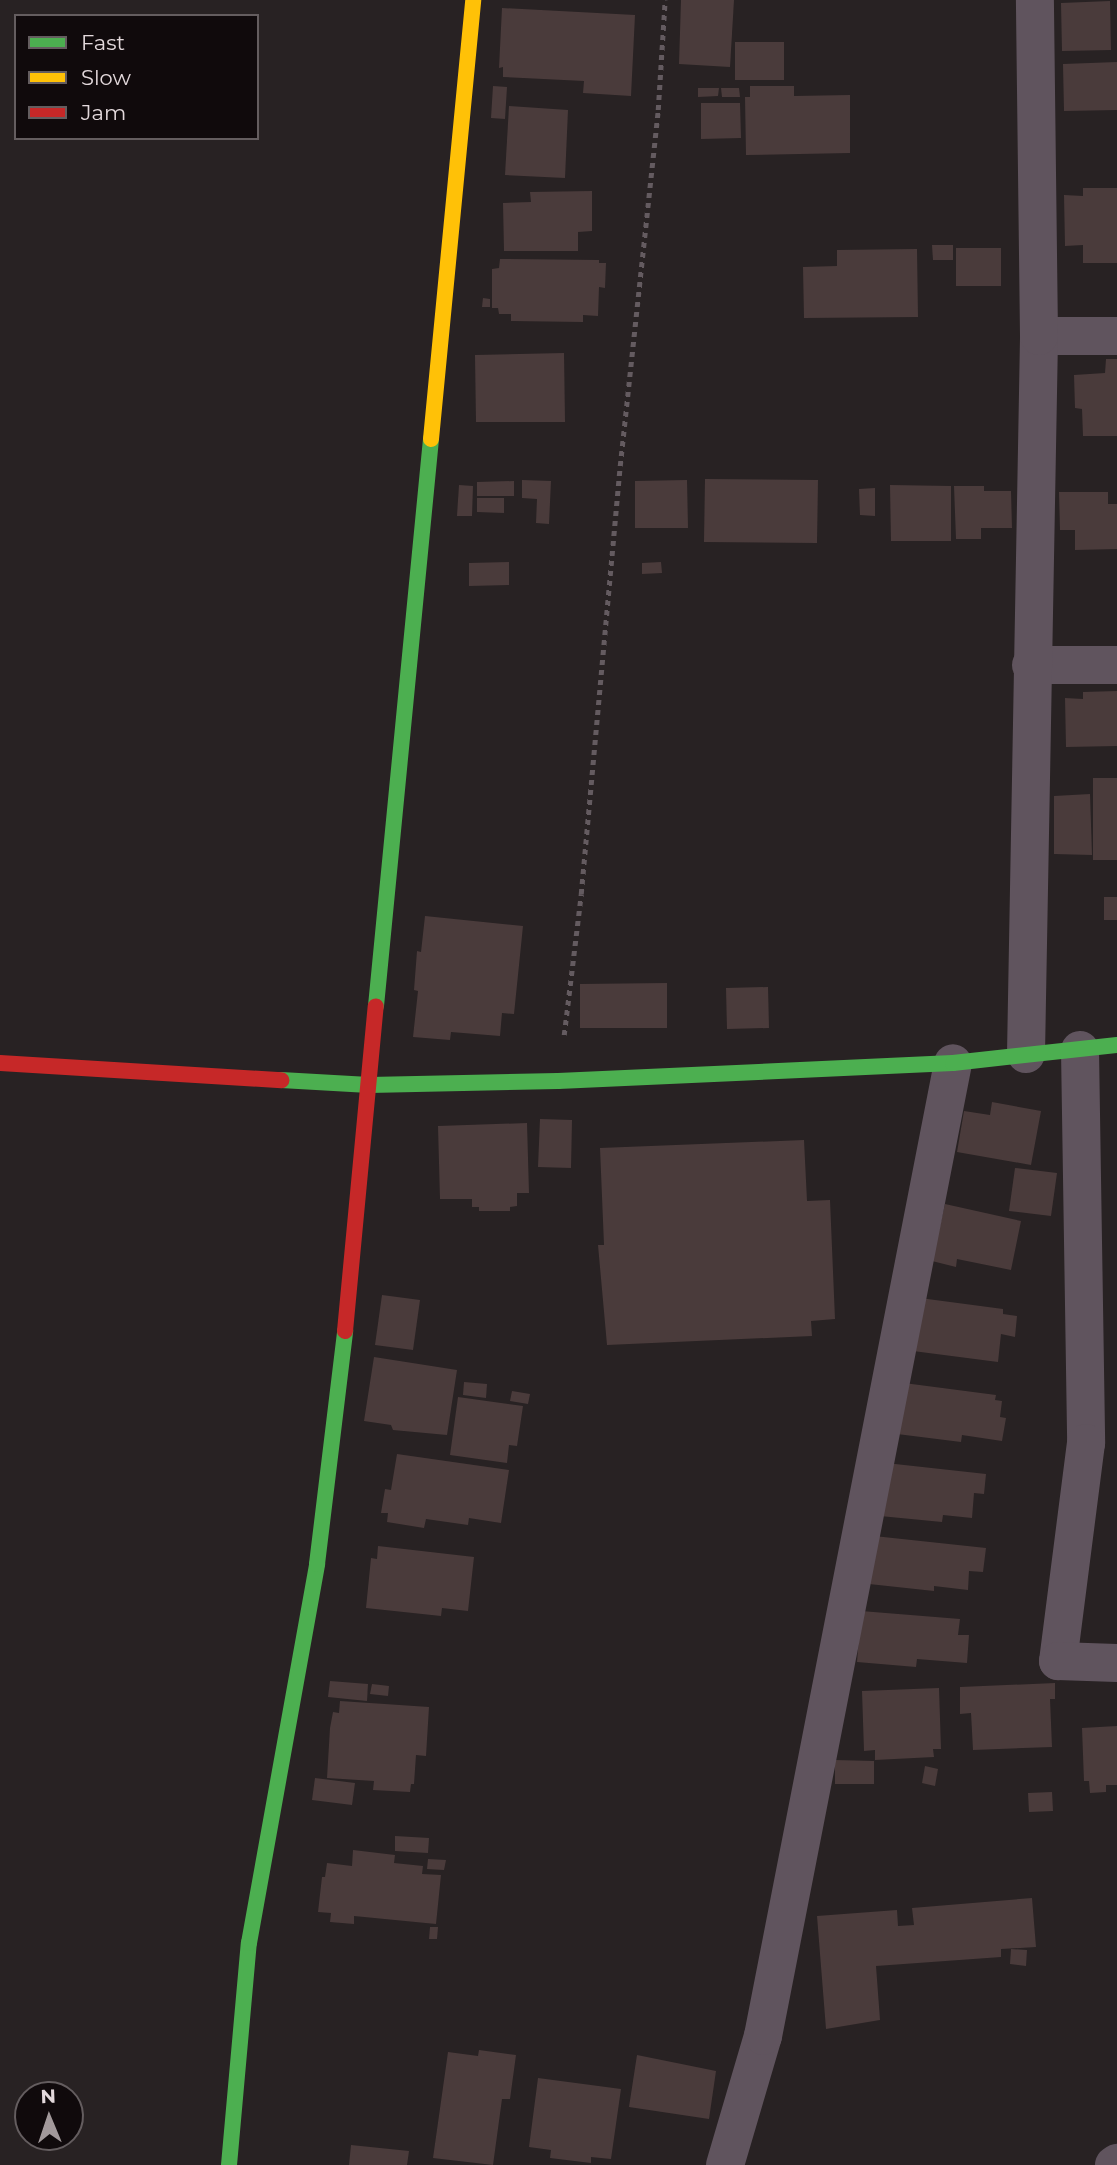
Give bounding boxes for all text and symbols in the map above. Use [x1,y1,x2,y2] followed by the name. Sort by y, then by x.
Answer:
[14,14,259,140] legend
[81,30,125,55] text: Fast
[81,65,131,90] text: Slow
[81,100,126,125] text: Jam
[14,2081,84,2151] north arrow
[40,2085,56,2108] text: N

